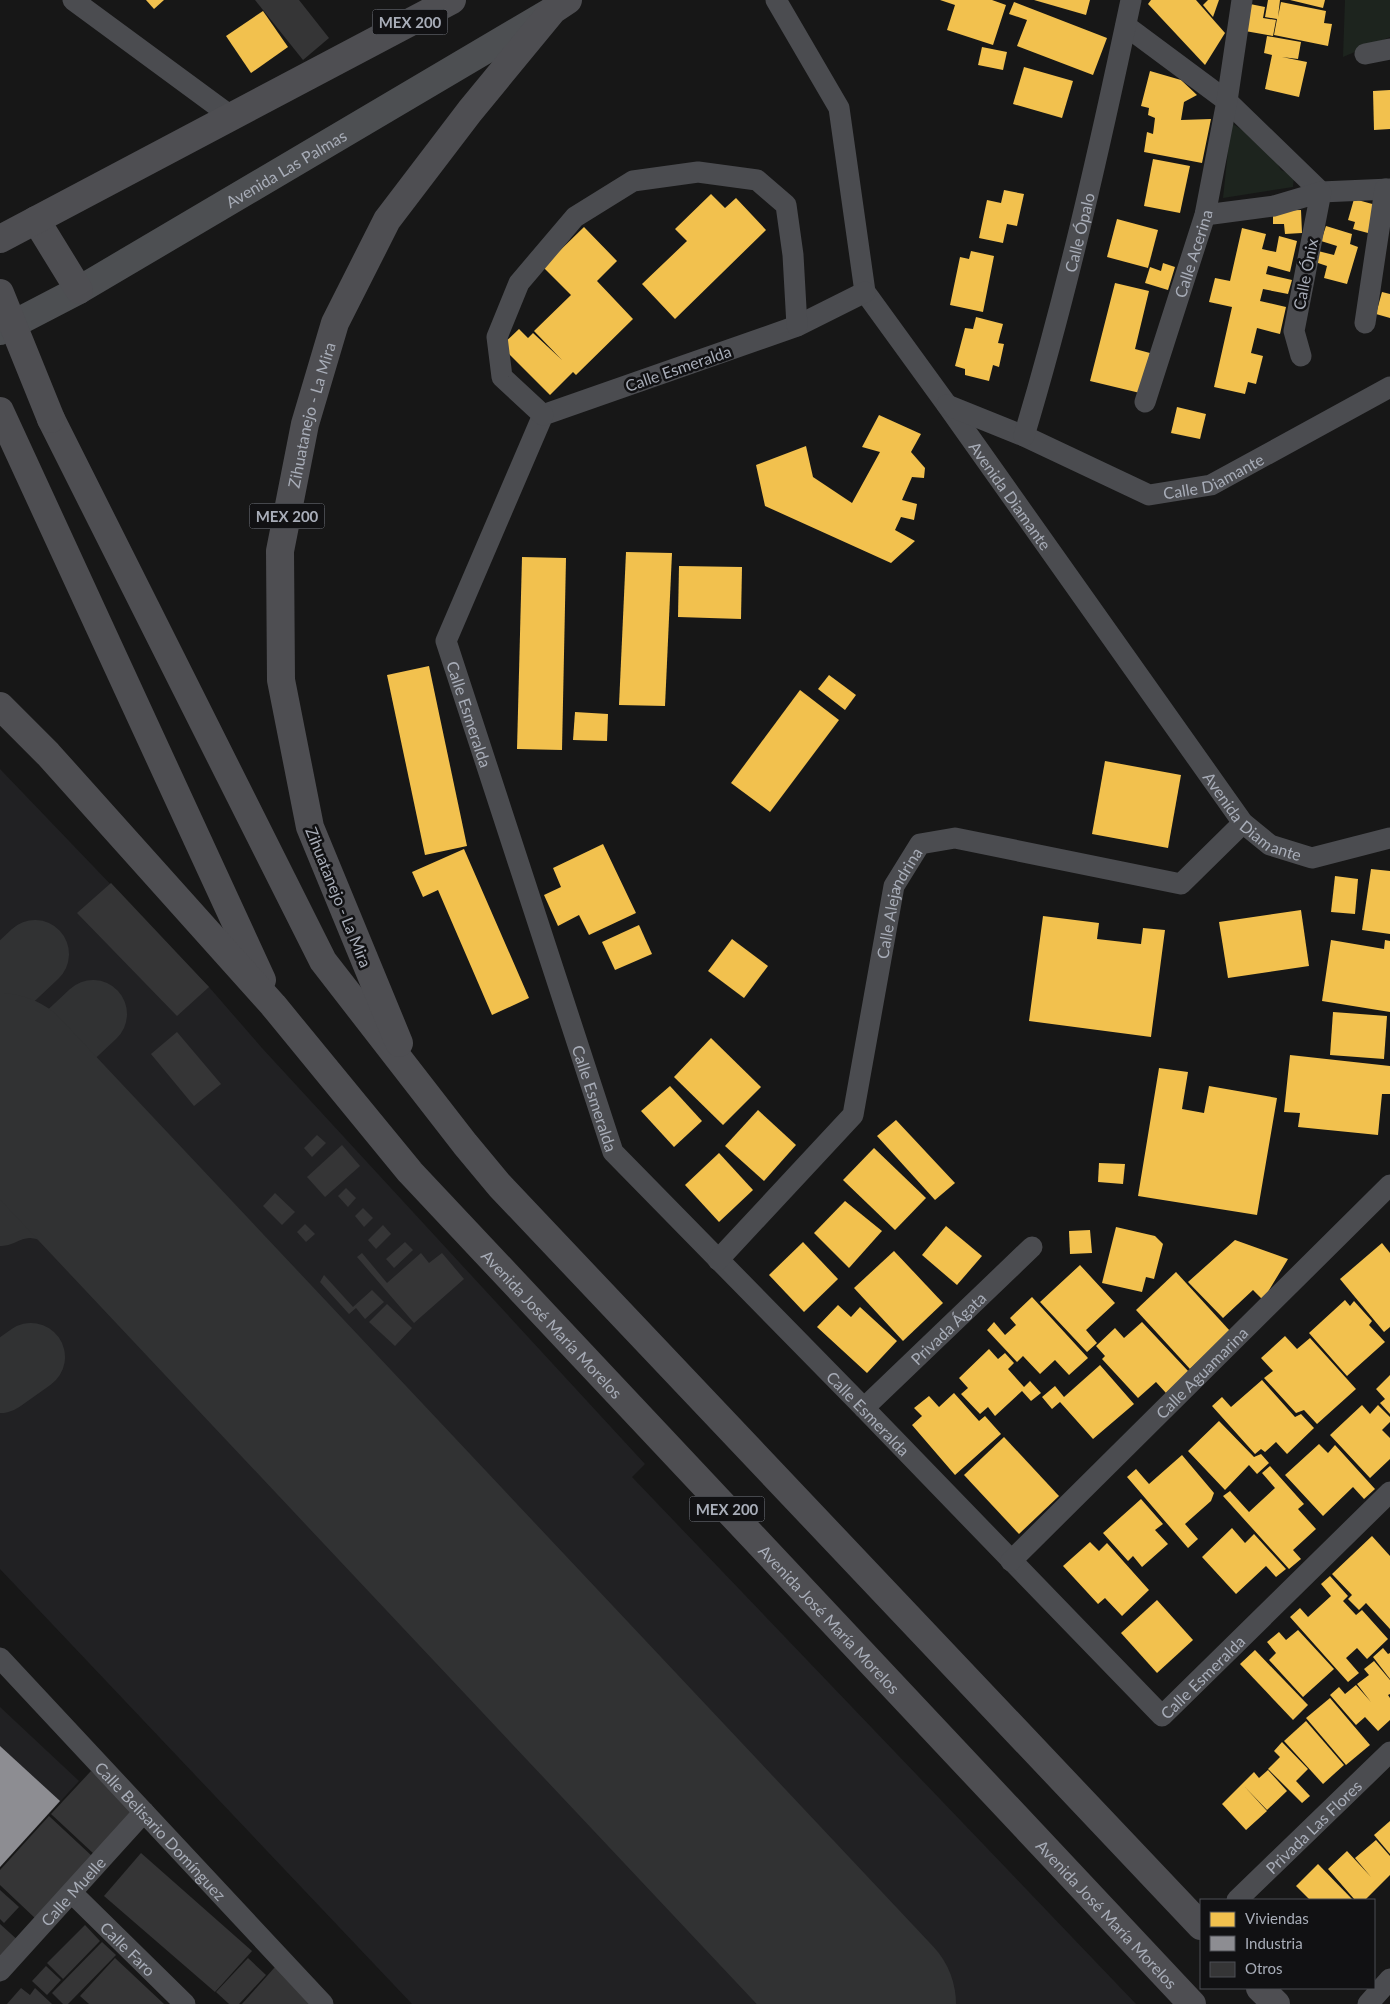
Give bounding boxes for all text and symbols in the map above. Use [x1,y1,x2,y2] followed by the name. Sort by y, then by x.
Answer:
[372,10,448,34] road number: MEX 200
[222,125,350,211] street label: Avenida Las Palmas
[1060,191,1098,274] street label: Calle Ópalo
[1170,208,1215,300] street label: Calle Acerina
[1289,237,1321,311] street label: Calle Ónix
[283,340,338,489] street label: Zihuatanejo - La Mira
[623,341,733,395] street label: Calle Esmeralda
[966,437,1056,553] street label: Avenida Diamante
[1162,449,1267,502] street label: Calle Diamante
[250,504,324,528] road number: MEX 200
[444,658,496,770] street label: Calle Esmeralda
[1200,768,1304,864] street label: Avenida Diamante
[302,824,376,970] street label: Zihuatanejo - La Mira
[872,844,925,960] street label: Calle Alejandrina
[569,1042,622,1154] street label: Calle Esmeralda
[478,1245,627,1402] street label: Avenida José María Morelos
[906,1288,989,1368] street label: Privada Ágata
[1151,1323,1251,1422] street label: Calle Aguamarina
[823,1367,914,1459] street label: Calle Esmeralda
[690,1496,764,1522] road number: MEX 200
[756,1540,904,1697] street label: Avenida José María Morelos
[1156,1631,1248,1722] street label: Calle Esmeralda
[92,1757,230,1904] street label: Calle Belisario Domínguez
[1261,1776,1365,1877] street label: Privada Las Flores
[1033,1836,1182,1992] street label: Avenida José María Morelos
[36,1852,109,1930] street label: Calle Muelle
[1200,1899,1375,1989] legend
[1245,1909,1309,1927] text: Viviendas
[97,1917,160,1979] street label: Calle Faro
[1245,1934,1303,1952] text: Industria
[1245,1959,1283,1977] text: Otros

